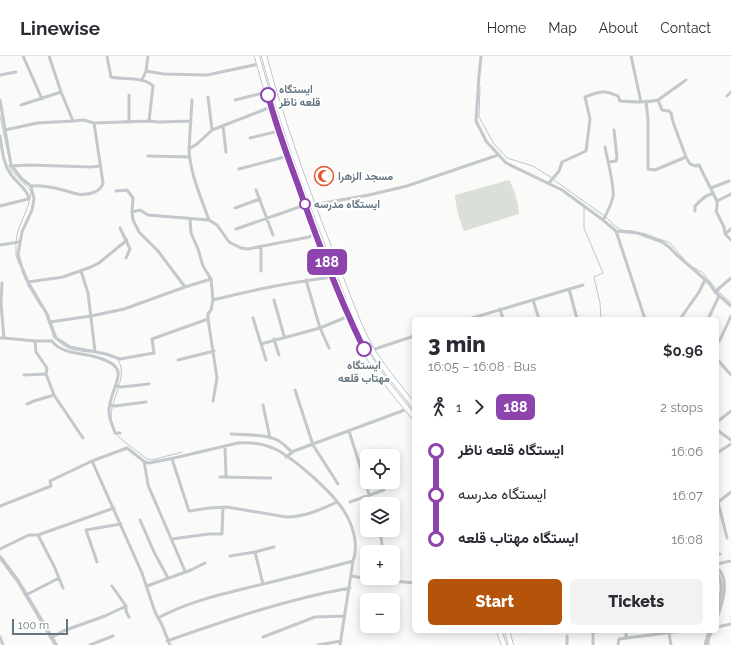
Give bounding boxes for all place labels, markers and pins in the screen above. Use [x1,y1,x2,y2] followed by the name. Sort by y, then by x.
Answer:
[278,83,320,109] place label: ایستگاه قلعه ناظر
[260,87,276,103] marker: ایستگاه قلعه ناظر
[313,165,335,187] mosque icon: مسجد الزهرا
[338,170,393,183] place label: مسجد الزهرا
[299,198,311,210] marker: ایستگاه مدرسه
[314,198,380,211] place label: ایستگاه مدرسه
[356,341,372,357] marker: ایستگاه مهتاب قلعه
[338,359,390,385] place label: ایستگاه مهتاب قلعه

